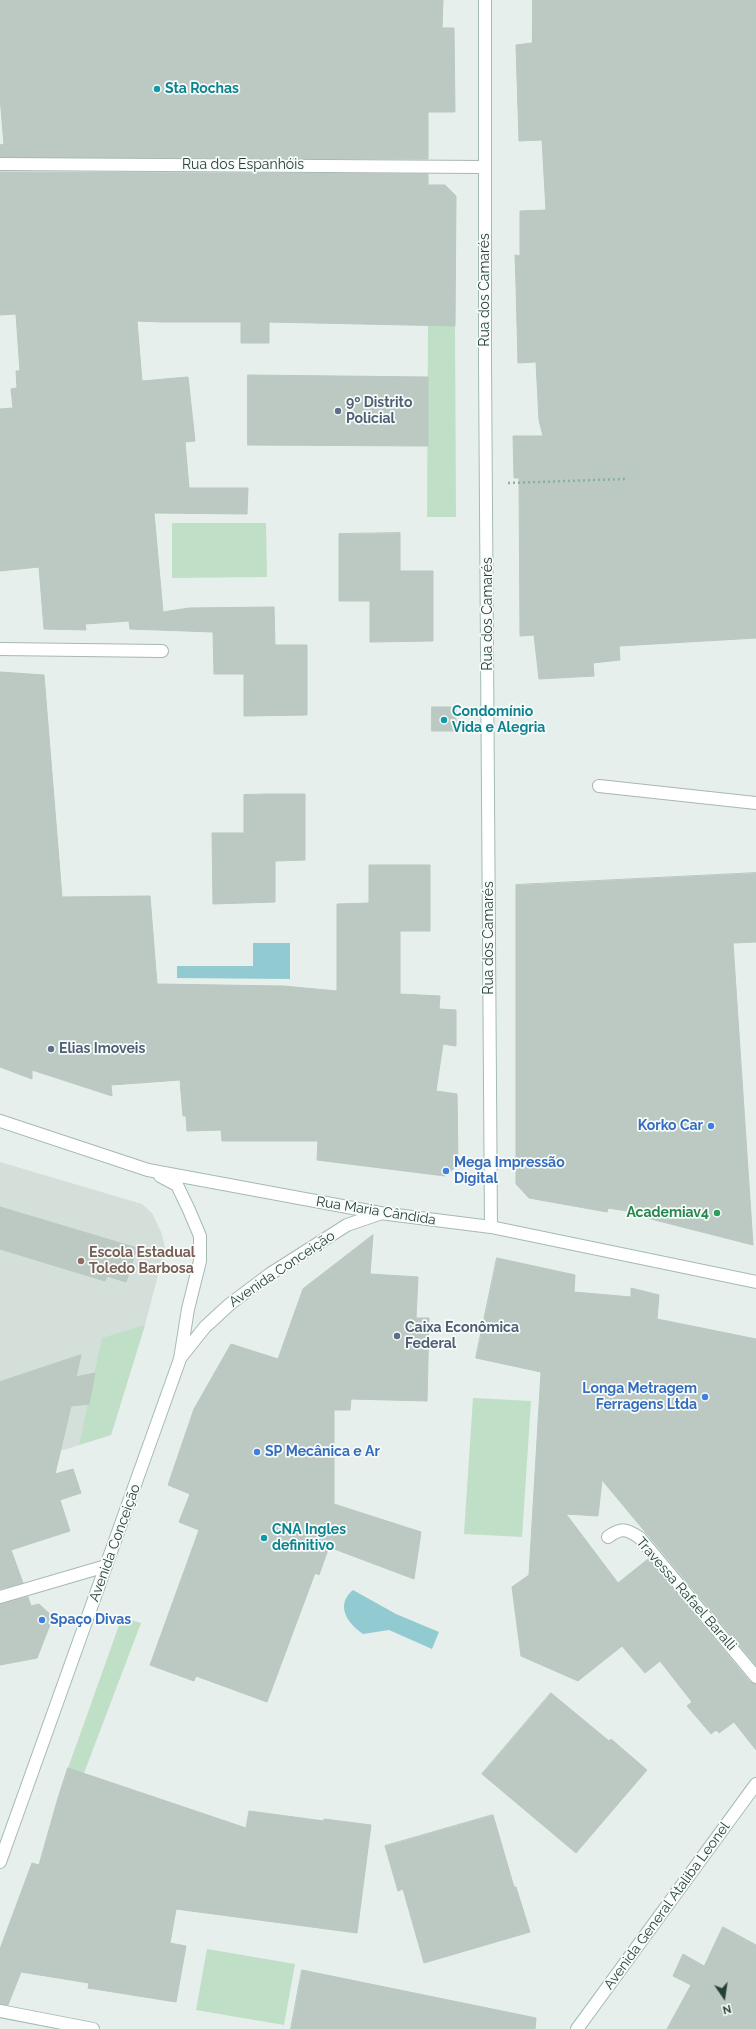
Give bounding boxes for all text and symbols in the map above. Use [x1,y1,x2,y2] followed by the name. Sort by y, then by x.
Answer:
[165,81,239,97] place label: Sta Rochas
[152,84,162,94] marker: Sta Rochas
[182,157,304,173] street label: Rua dos Espanhóis
[477,233,493,347] street label: Rua dos Camarés
[346,395,412,428] place label: 9º Distrito Policial
[333,406,343,416] marker: 9º Distrito Policial
[480,557,496,671] street label: Rua dos Camarés
[452,704,545,736] place label: Condomínio Vida e Alegria
[439,715,449,725] marker: Condomínio Vida e Alegria
[481,881,497,995] street label: Rua dos Camarés
[59,1041,145,1057] place label: Elias Imoveis
[46,1044,56,1054] marker: Elias Imoveis
[638,1118,703,1134] place label: Korko Car
[706,1121,716,1131] marker: Korko Car
[454,1155,565,1188] place label: Mega Impressão Digital
[441,1166,451,1176] marker: Mega Impressão Digital
[315,1193,437,1229] street label: Rua Maria Cândida
[626,1205,709,1221] place label: Academiav4
[712,1208,722,1218] marker: Academiav4
[226,1227,338,1311] street label: Avenida Conceição
[89,1245,195,1278] place label: Escola Estadual Toledo Barbosa
[76,1256,86,1266] marker: Escola Estadual Toledo Barbosa
[405,1320,519,1352] place label: Caixa Econômica Federal
[392,1331,402,1341] marker: Caixa Econômica Federal
[582,1381,697,1414] place label: Longa Metragem Ferragens Ltda
[700,1392,710,1402] marker: Longa Metragem Ferragens Ltda
[265,1444,380,1460] place label: SP Mecânica e Ar
[252,1447,262,1457] marker: SP Mecânica e Ar
[86,1482,144,1604] street label: Avenida Conceição
[272,1522,346,1554] place label: CNA Ingles definitivo
[259,1533,269,1543] marker: CNA Ingles definitivo
[632,1534,740,1654] street label: Travessa Rafael Baralli
[50,1612,131,1628] place label: Spaço Divas
[37,1615,47,1625] marker: Spaço Divas
[601,1819,733,1993] street label: Avenida General Ataliba Leonel
[704,1977,744,2017] north arrow
[721,2002,732,2016] text: N

